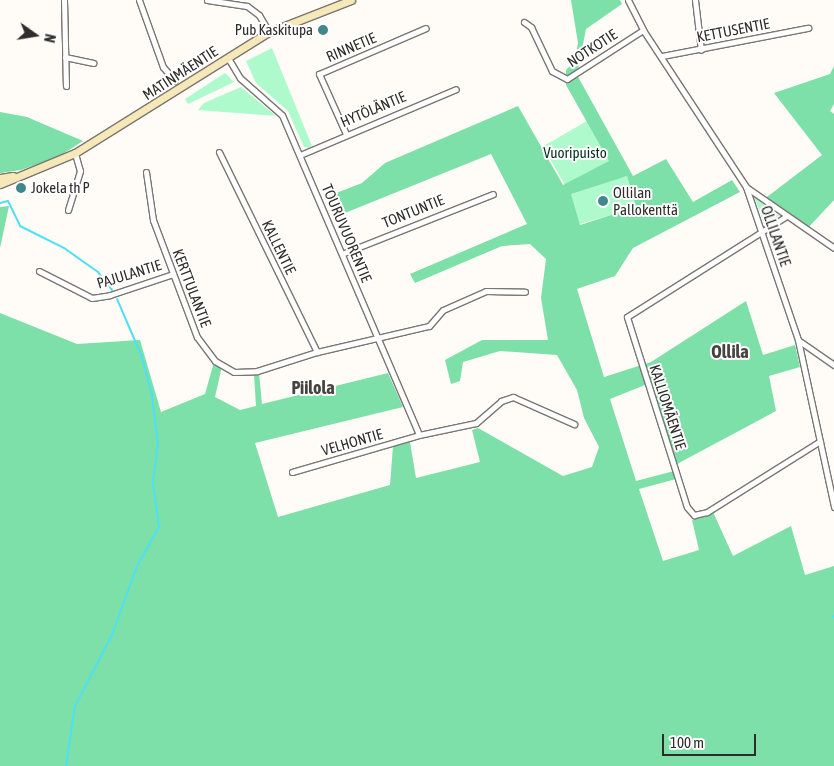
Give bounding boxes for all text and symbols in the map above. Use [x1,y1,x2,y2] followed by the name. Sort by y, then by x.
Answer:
[10,10,60,60] north arrow
[695,14,771,46] street label: KETTUSENTIE
[235,21,313,39] place label: Pub Kaskitupa
[317,24,329,36] marker: Pub Kaskitupa
[564,25,620,71] street label: NOTKOTIE
[323,29,379,65] street label: RINNETIE
[41,33,58,44] text: N
[139,42,221,104] street label: MATINMÄENTIE
[338,87,408,131] street label: HYTÖLÄNTIE
[543,144,607,162] park label: Vuoripuisto
[31,179,90,197] place label: Jokela th P
[318,181,376,285] street label: TOURUVUORENTIE
[15,182,27,194] marker: Jokela th P
[613,183,678,218] place label: Ollilan Pallokenttä
[380,190,446,232] street label: TONTUNTIE
[597,195,609,207] marker: Ollilan Pallokenttä
[757,203,795,269] street label: OLLILANTIE
[258,217,300,277] street label: KALLENTIE
[169,246,215,330] street label: KERTTULANTIE
[95,256,163,292] street label: PAJULANTIE
[711,341,749,363] district label: Ollila
[646,362,690,452] street label: KALLIOMÄENTIE
[291,377,335,399] district label: Piilola
[319,425,385,459] street label: VELHONTIE
[664,724,758,756] scale bar
[670,734,704,751] text: 100 m

